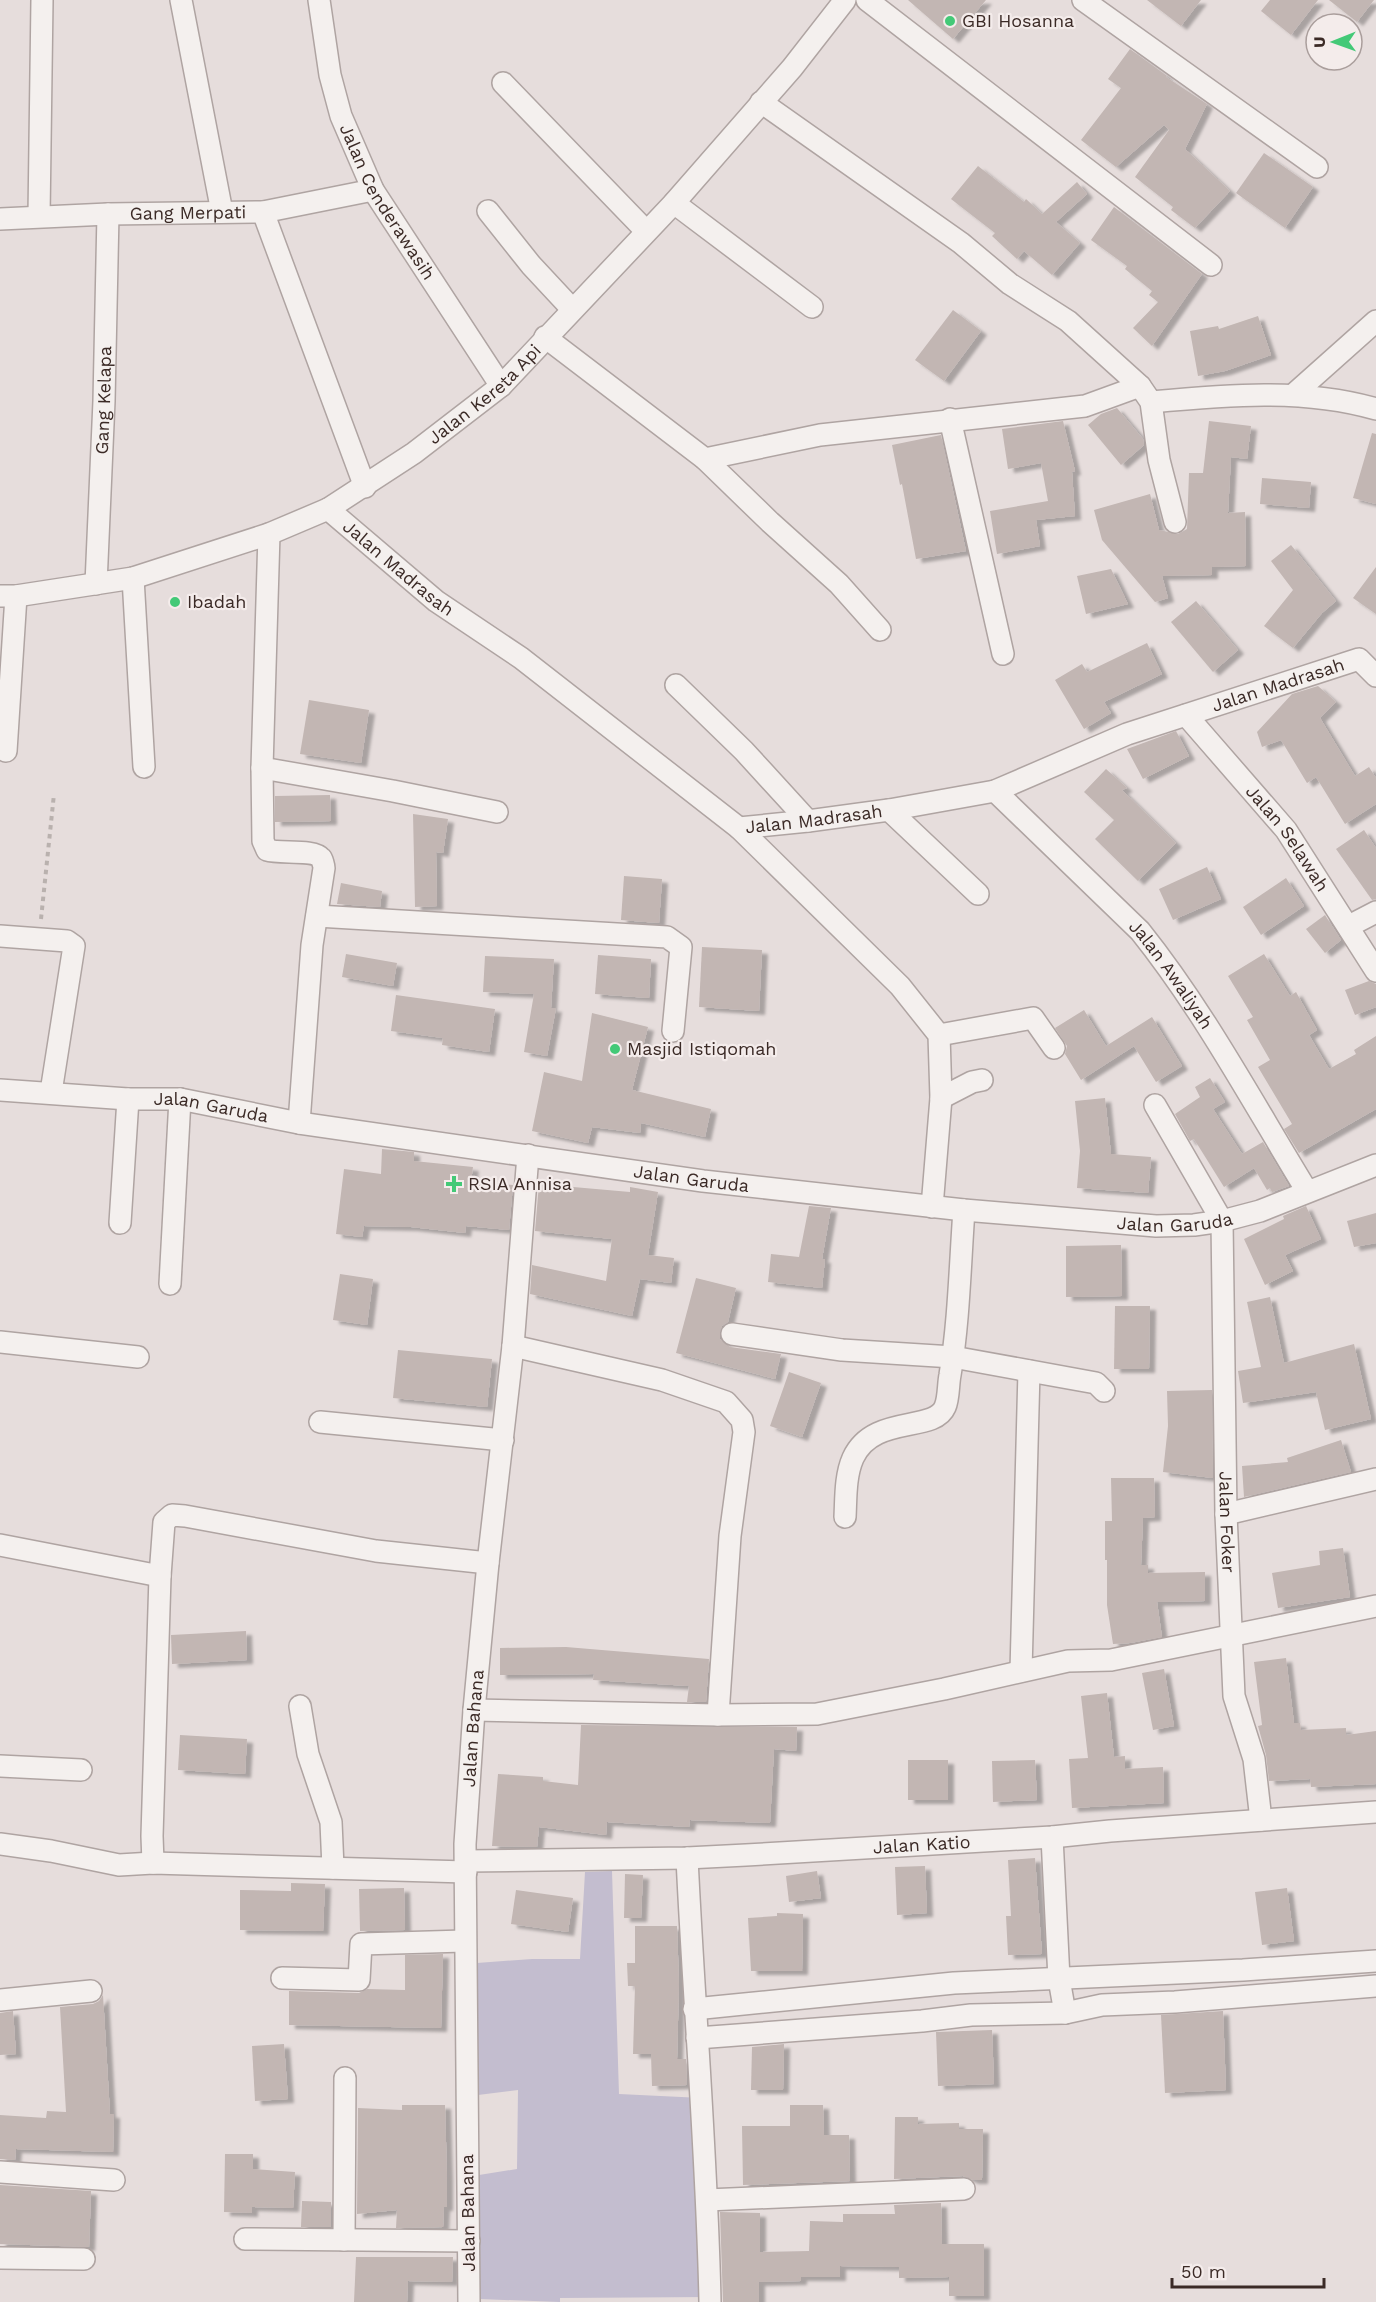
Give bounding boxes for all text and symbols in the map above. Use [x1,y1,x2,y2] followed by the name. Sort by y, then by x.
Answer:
[962,10,1074,31] place label: GBI Hosanna
[1304,12,1364,72] north arrow
[943,14,957,28] marker: GBI Hosanna
[1310,36,1329,48] text: U
[336,120,440,284] street label: Jalan Cenderawasih
[129,201,246,224] street label: Gang Merpati
[424,340,545,448] street label: Jalan Kereta Api
[91,346,115,455] street label: Gang Kelapa
[339,516,458,620] street label: Jalan Madrasah
[187,591,246,612] place label: Ibadah
[168,595,182,609] marker: Ibadah
[1209,653,1347,716] street label: Jalan Madrasah
[1242,781,1333,895] street label: Jalan Selawah
[744,800,884,837] street label: Jalan Madrasah
[1125,915,1217,1033] street label: Jalan Awaliyah
[627,1038,777,1059] place label: Masjid Istiqomah
[608,1042,622,1056] marker: Masjid Istiqomah
[154,1088,270,1127] street label: Jalan Garuda
[632,1160,750,1196] street label: Jalan Garuda
[468,1173,572,1194] place label: RSIA Annisa
[445,1175,463,1193] marker: RSIA Annisa
[1116,1208,1235,1236] street label: Jalan Garuda
[1215,1471,1240,1573] street label: Jalan Foker
[458,1669,488,1788] street label: Jalan Bahana
[872,1831,971,1858] street label: Jalan Katio
[456,2154,479,2272] street label: Jalan Bahana
[1172,2251,1324,2289] scale bar
[1181,2261,1226,2282] text: 50 m

